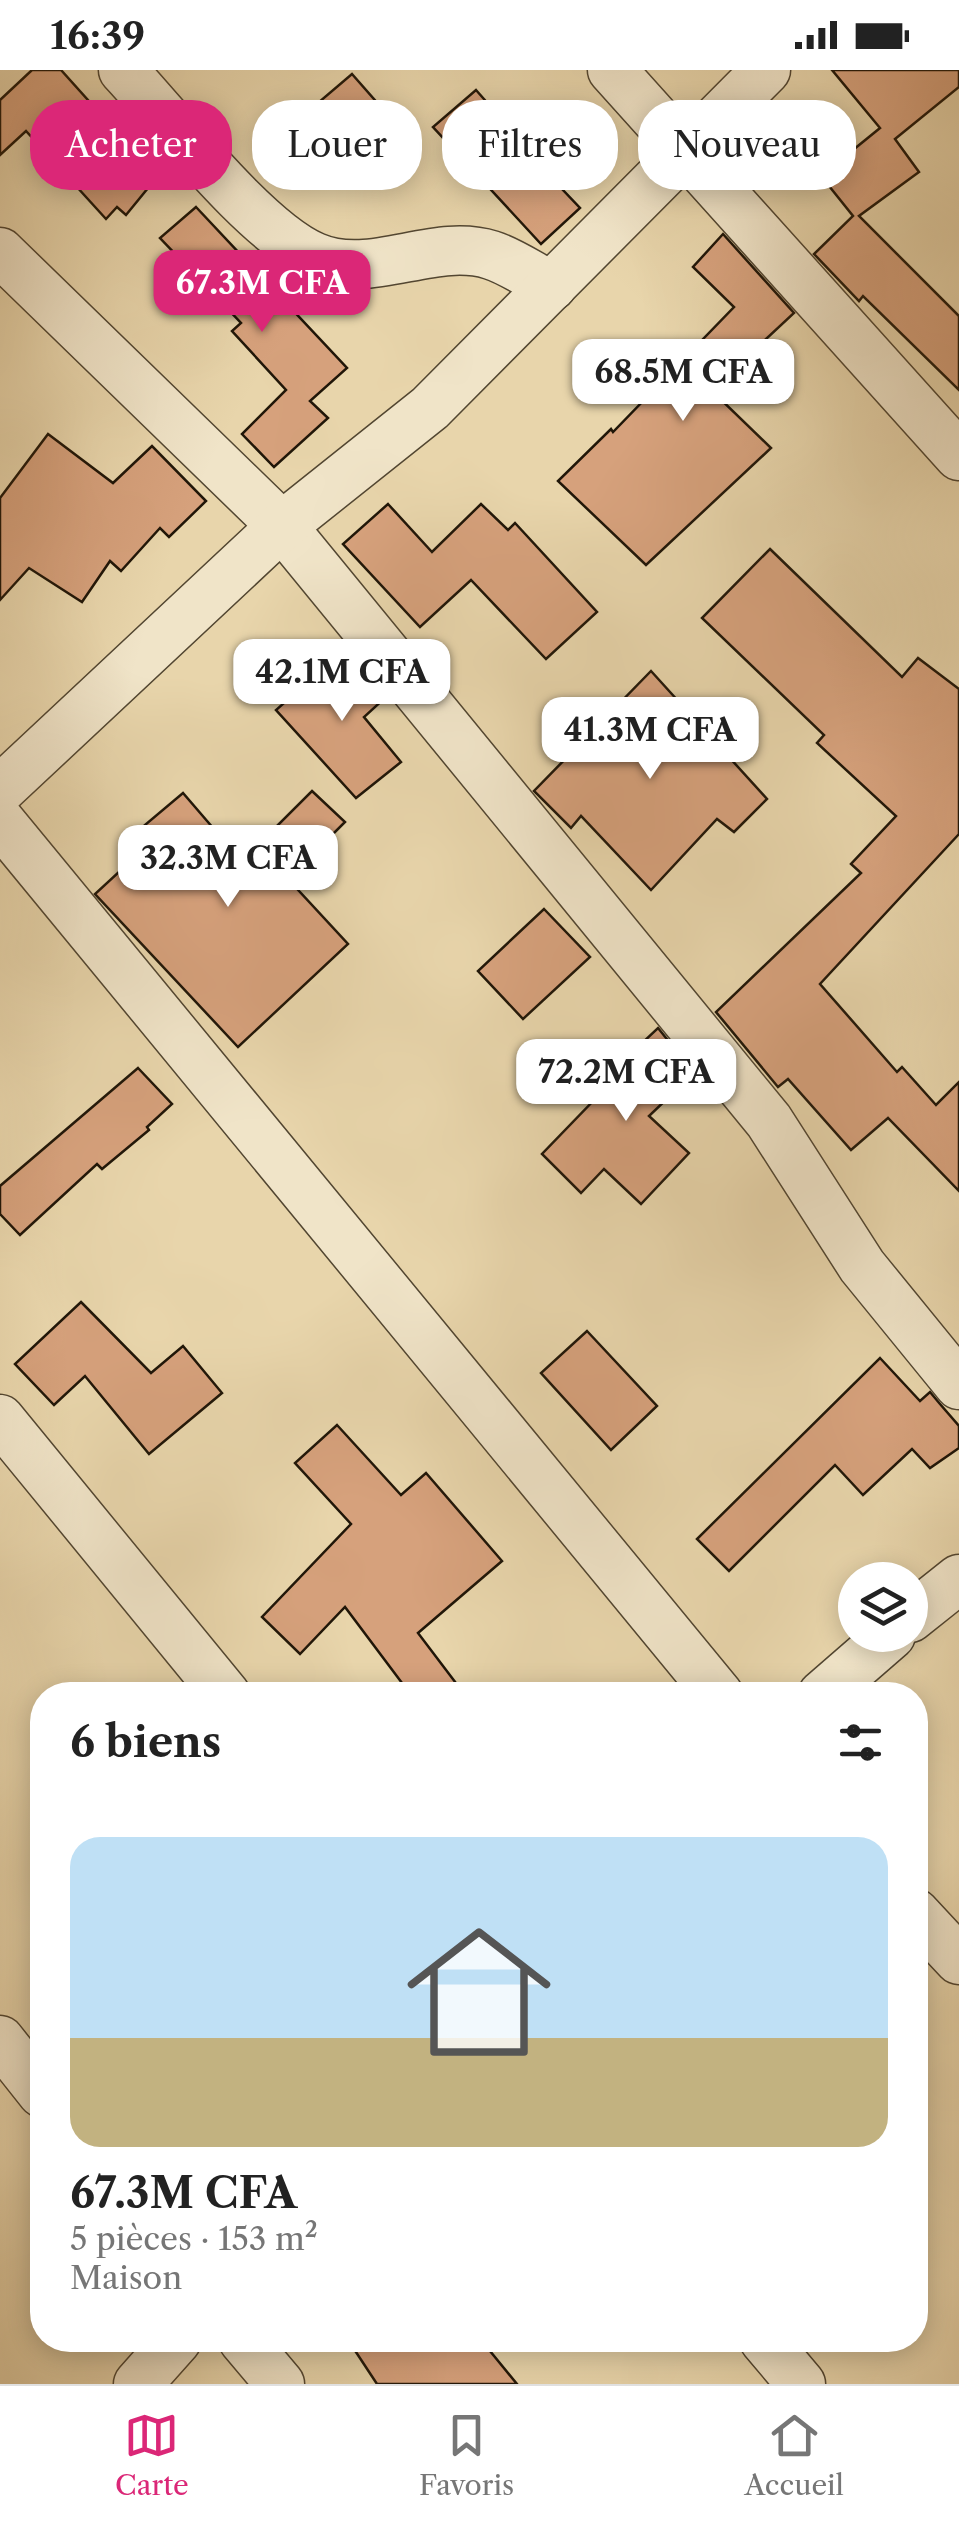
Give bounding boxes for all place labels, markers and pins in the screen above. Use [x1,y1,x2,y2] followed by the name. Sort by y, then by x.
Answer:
[148,250,376,335] pin: 67.3M CFA
[569,339,797,424] pin: 68.5M CFA
[228,639,456,724] pin: 42.1M CFA
[536,697,764,782] pin: 41.3M CFA
[114,825,342,910] pin: 32.3M CFA
[512,1039,740,1124] pin: 72.2M CFA

